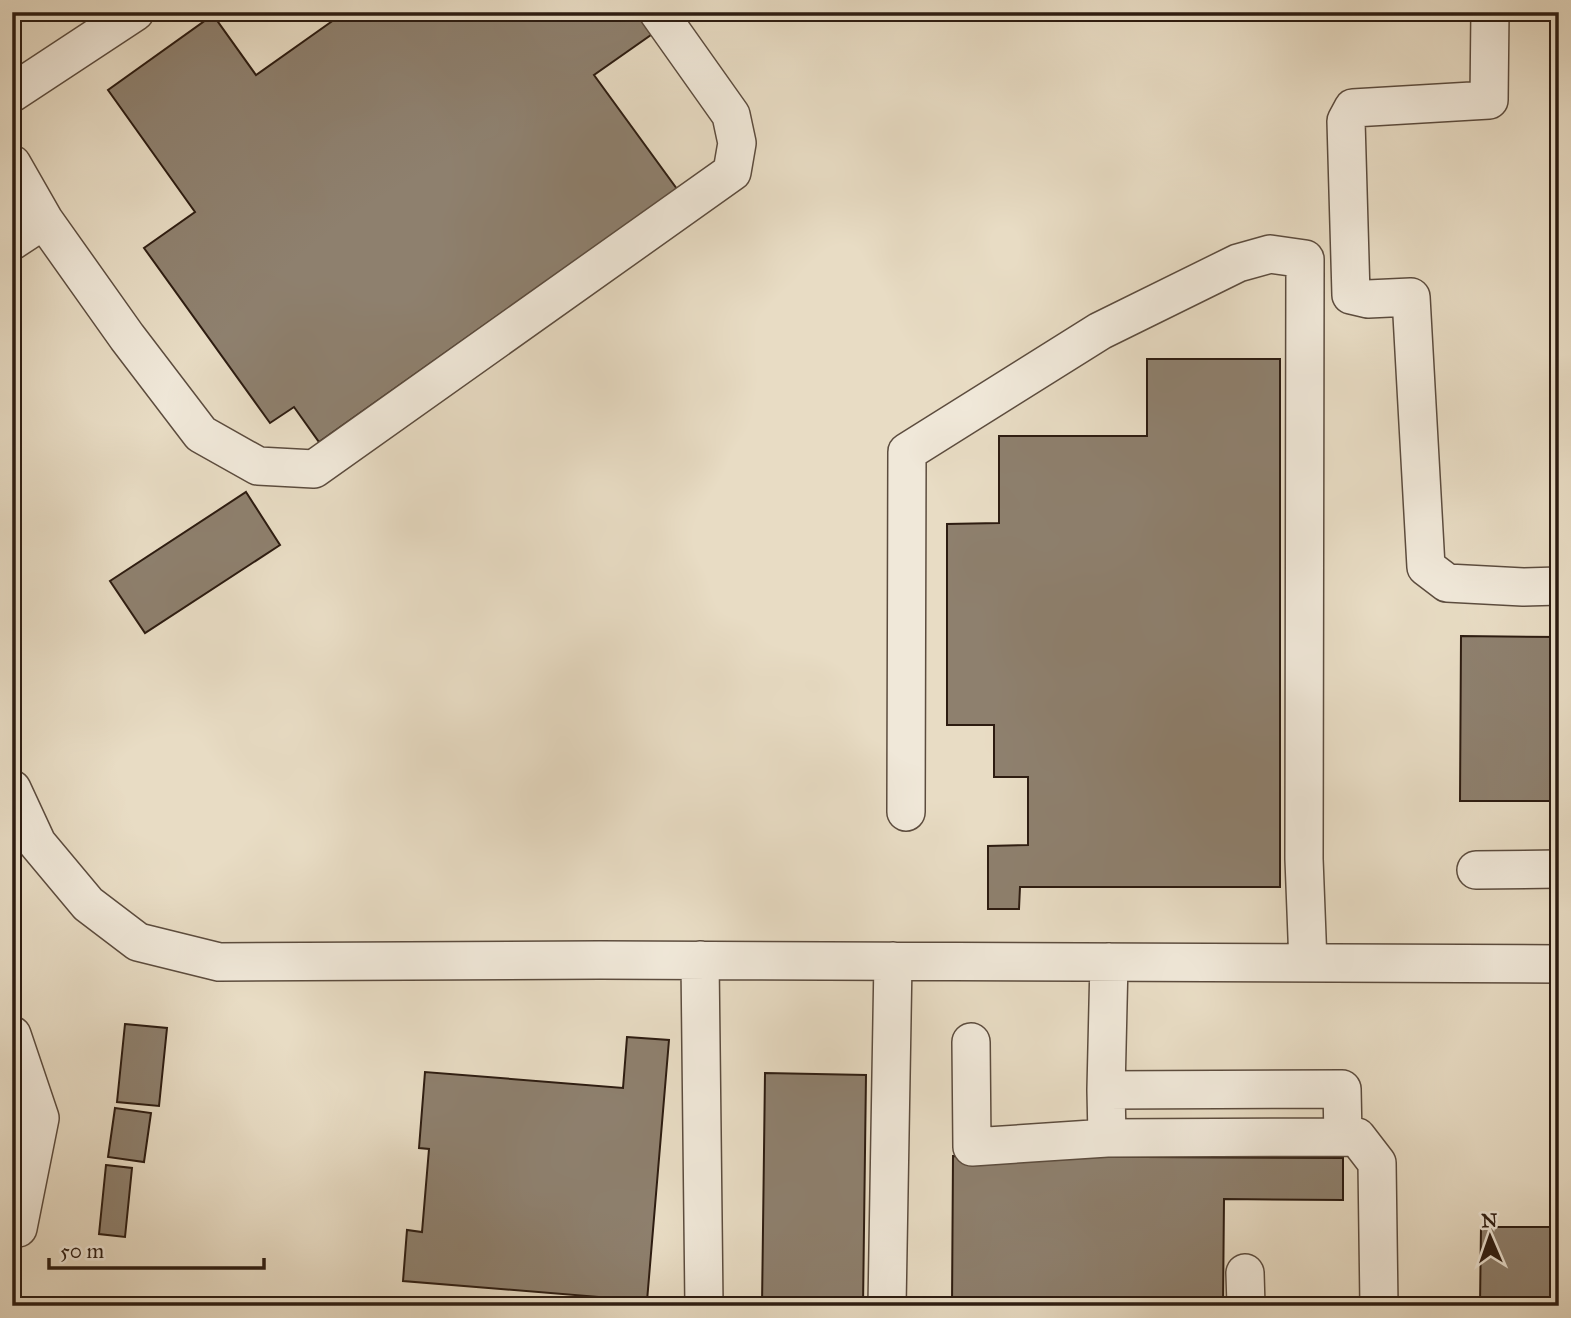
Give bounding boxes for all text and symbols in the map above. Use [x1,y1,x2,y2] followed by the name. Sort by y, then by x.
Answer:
[1456,1202,1526,1272] north arrow
[1481,1209,1498,1232] text: N
[49,1227,264,1271] scale bar
[60,1238,105,1264] text: 50 m

